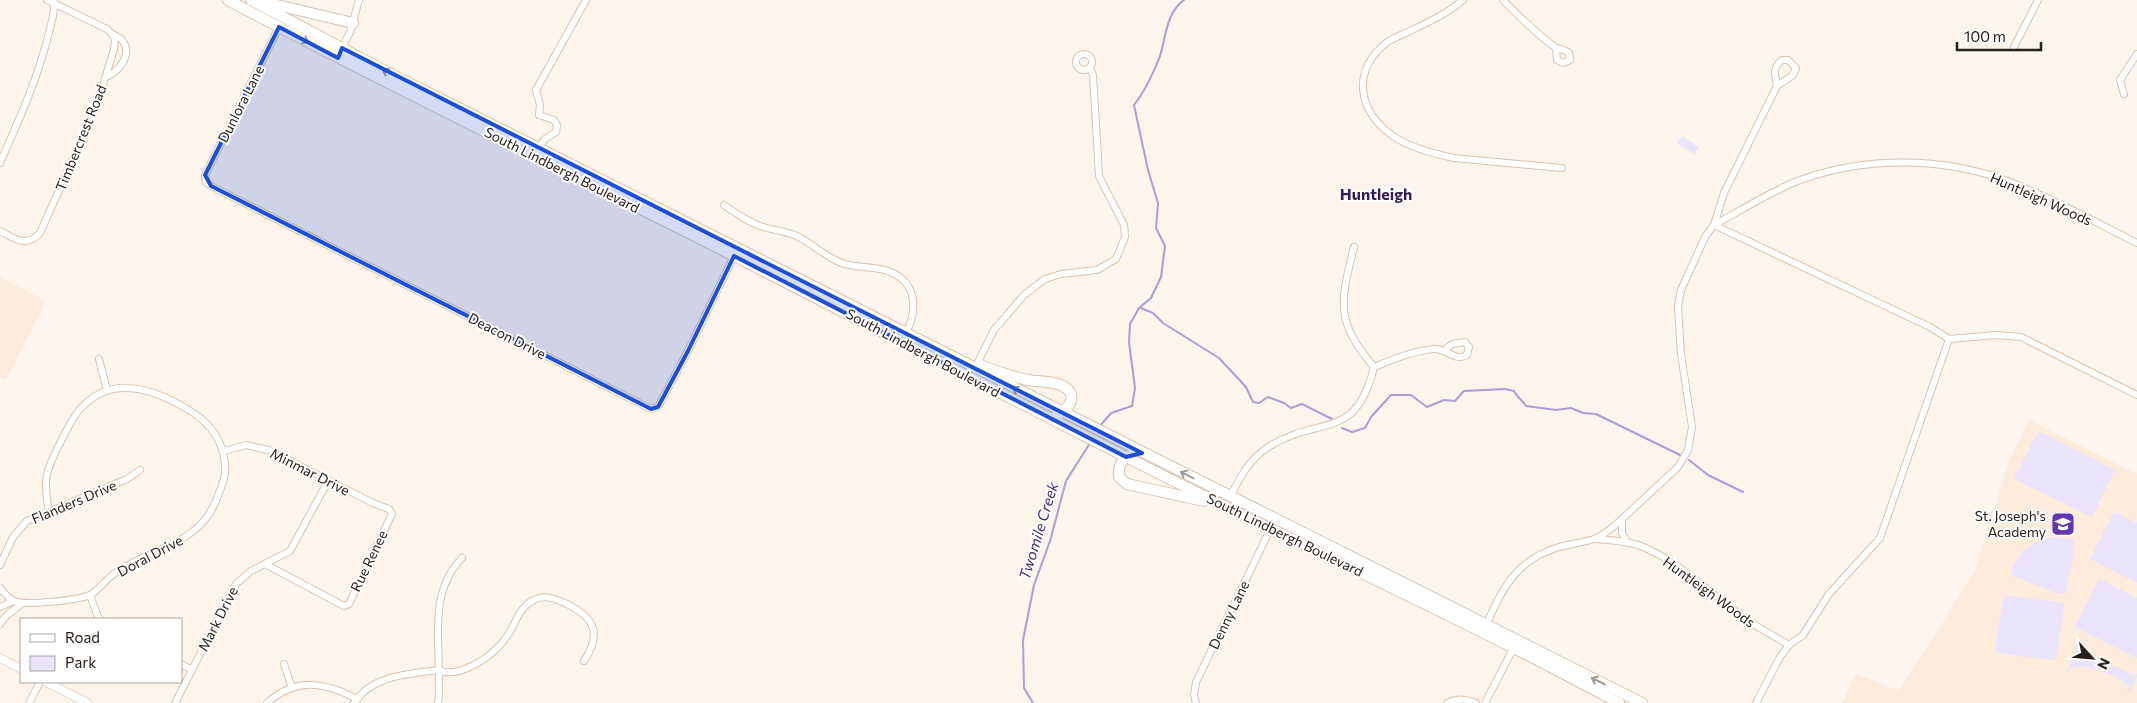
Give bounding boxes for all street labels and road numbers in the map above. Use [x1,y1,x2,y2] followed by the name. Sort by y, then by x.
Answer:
[214,62,267,145] street label: Dunlora Lane
[52,82,110,193] street label: Timbercrest Road
[482,123,643,216] street label: South Lindbergh Boulevard
[1988,169,2095,229] street label: Huntleigh Woods
[843,305,1003,400] street label: South Lindbergh Boulevard
[466,309,549,362] street label: Deacon Drive
[268,444,353,499] street label: Minmar Drive
[29,476,119,527] street label: Flanders Drive
[1204,489,1366,580] street label: South Lindbergh Boulevard
[346,527,391,594] street label: Rue Renee
[114,531,185,580] street label: Doral Drive
[1660,553,1759,631] street label: Huntleigh Woods
[1205,578,1252,652] street label: Denny Lane
[194,584,241,654] street label: Mark Drive

